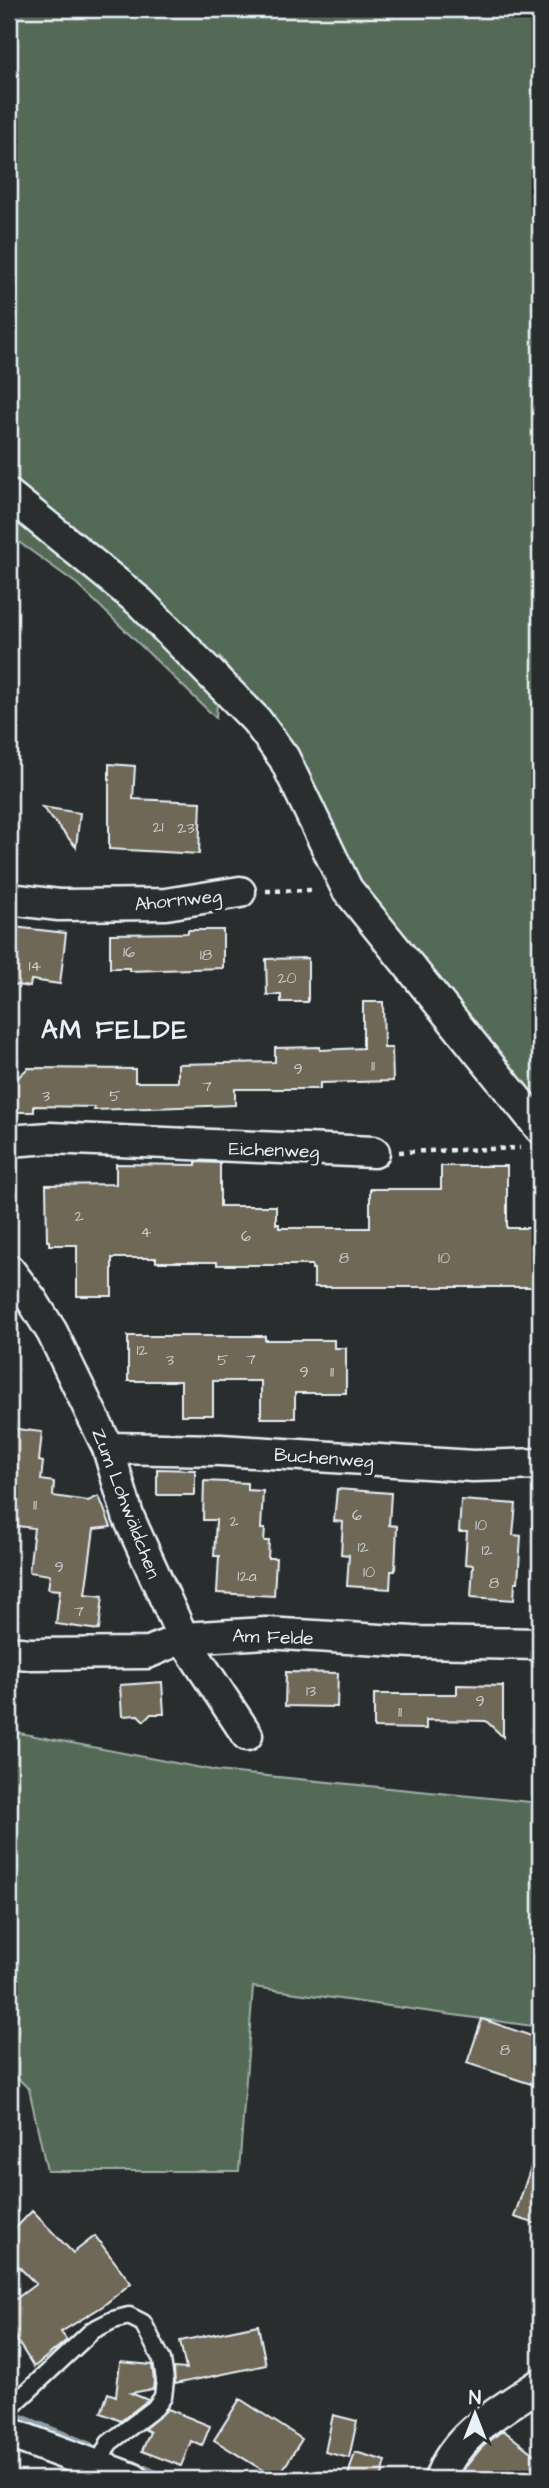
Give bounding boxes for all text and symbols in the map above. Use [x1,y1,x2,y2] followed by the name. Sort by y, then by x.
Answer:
[152,816,164,838] house number: 21
[177,817,195,839] house number: 23
[133,882,223,919] street label: Ahornweg
[123,941,135,963] house number: 16
[200,944,212,966] house number: 18
[29,955,42,977] house number: 14
[277,967,297,989] house number: 20
[41,1012,189,1048] district label: AM FELDE
[371,1055,375,1077] house number: 11
[293,1058,303,1080] house number: 9
[202,1075,212,1097] house number: 7
[42,1085,50,1107] house number: 3
[109,1085,121,1107] house number: 5
[228,1135,320,1167] street label: Eichenweg
[74,1205,84,1227] house number: 2
[141,1221,152,1243] house number: 4
[241,1225,251,1247] house number: 6
[339,1247,349,1269] house number: 8
[438,1247,450,1269] house number: 10
[136,1339,148,1361] house number: 12
[246,1348,256,1370] house number: 7
[166,1349,174,1371] house number: 3
[217,1349,229,1371] house number: 5
[299,1361,309,1383] house number: 9
[330,1361,334,1383] house number: 11
[84,1424,167,1583] street label: Zum Lohwäldchen
[273,1442,375,1476] street label: Buchenweg
[33,1494,37,1516] house number: 11
[352,1504,362,1526] house number: 6
[229,1510,239,1532] house number: 2
[475,1514,487,1536] house number: 10
[357,1536,369,1558] house number: 12
[481,1539,493,1561] house number: 12
[54,1556,64,1578] house number: 9
[363,1561,375,1583] house number: 10
[237,1565,257,1587] house number: 12a
[489,1572,499,1594] house number: 8
[74,1600,84,1622] house number: 7
[232,1623,314,1652] street label: Am Felde
[306,1680,316,1702] house number: 13
[475,1690,485,1712] house number: 9
[398,1701,402,1723] house number: 11
[500,2039,510,2061] house number: 8
[440,2380,510,2450] north arrow
[469,2385,481,2412] text: N

